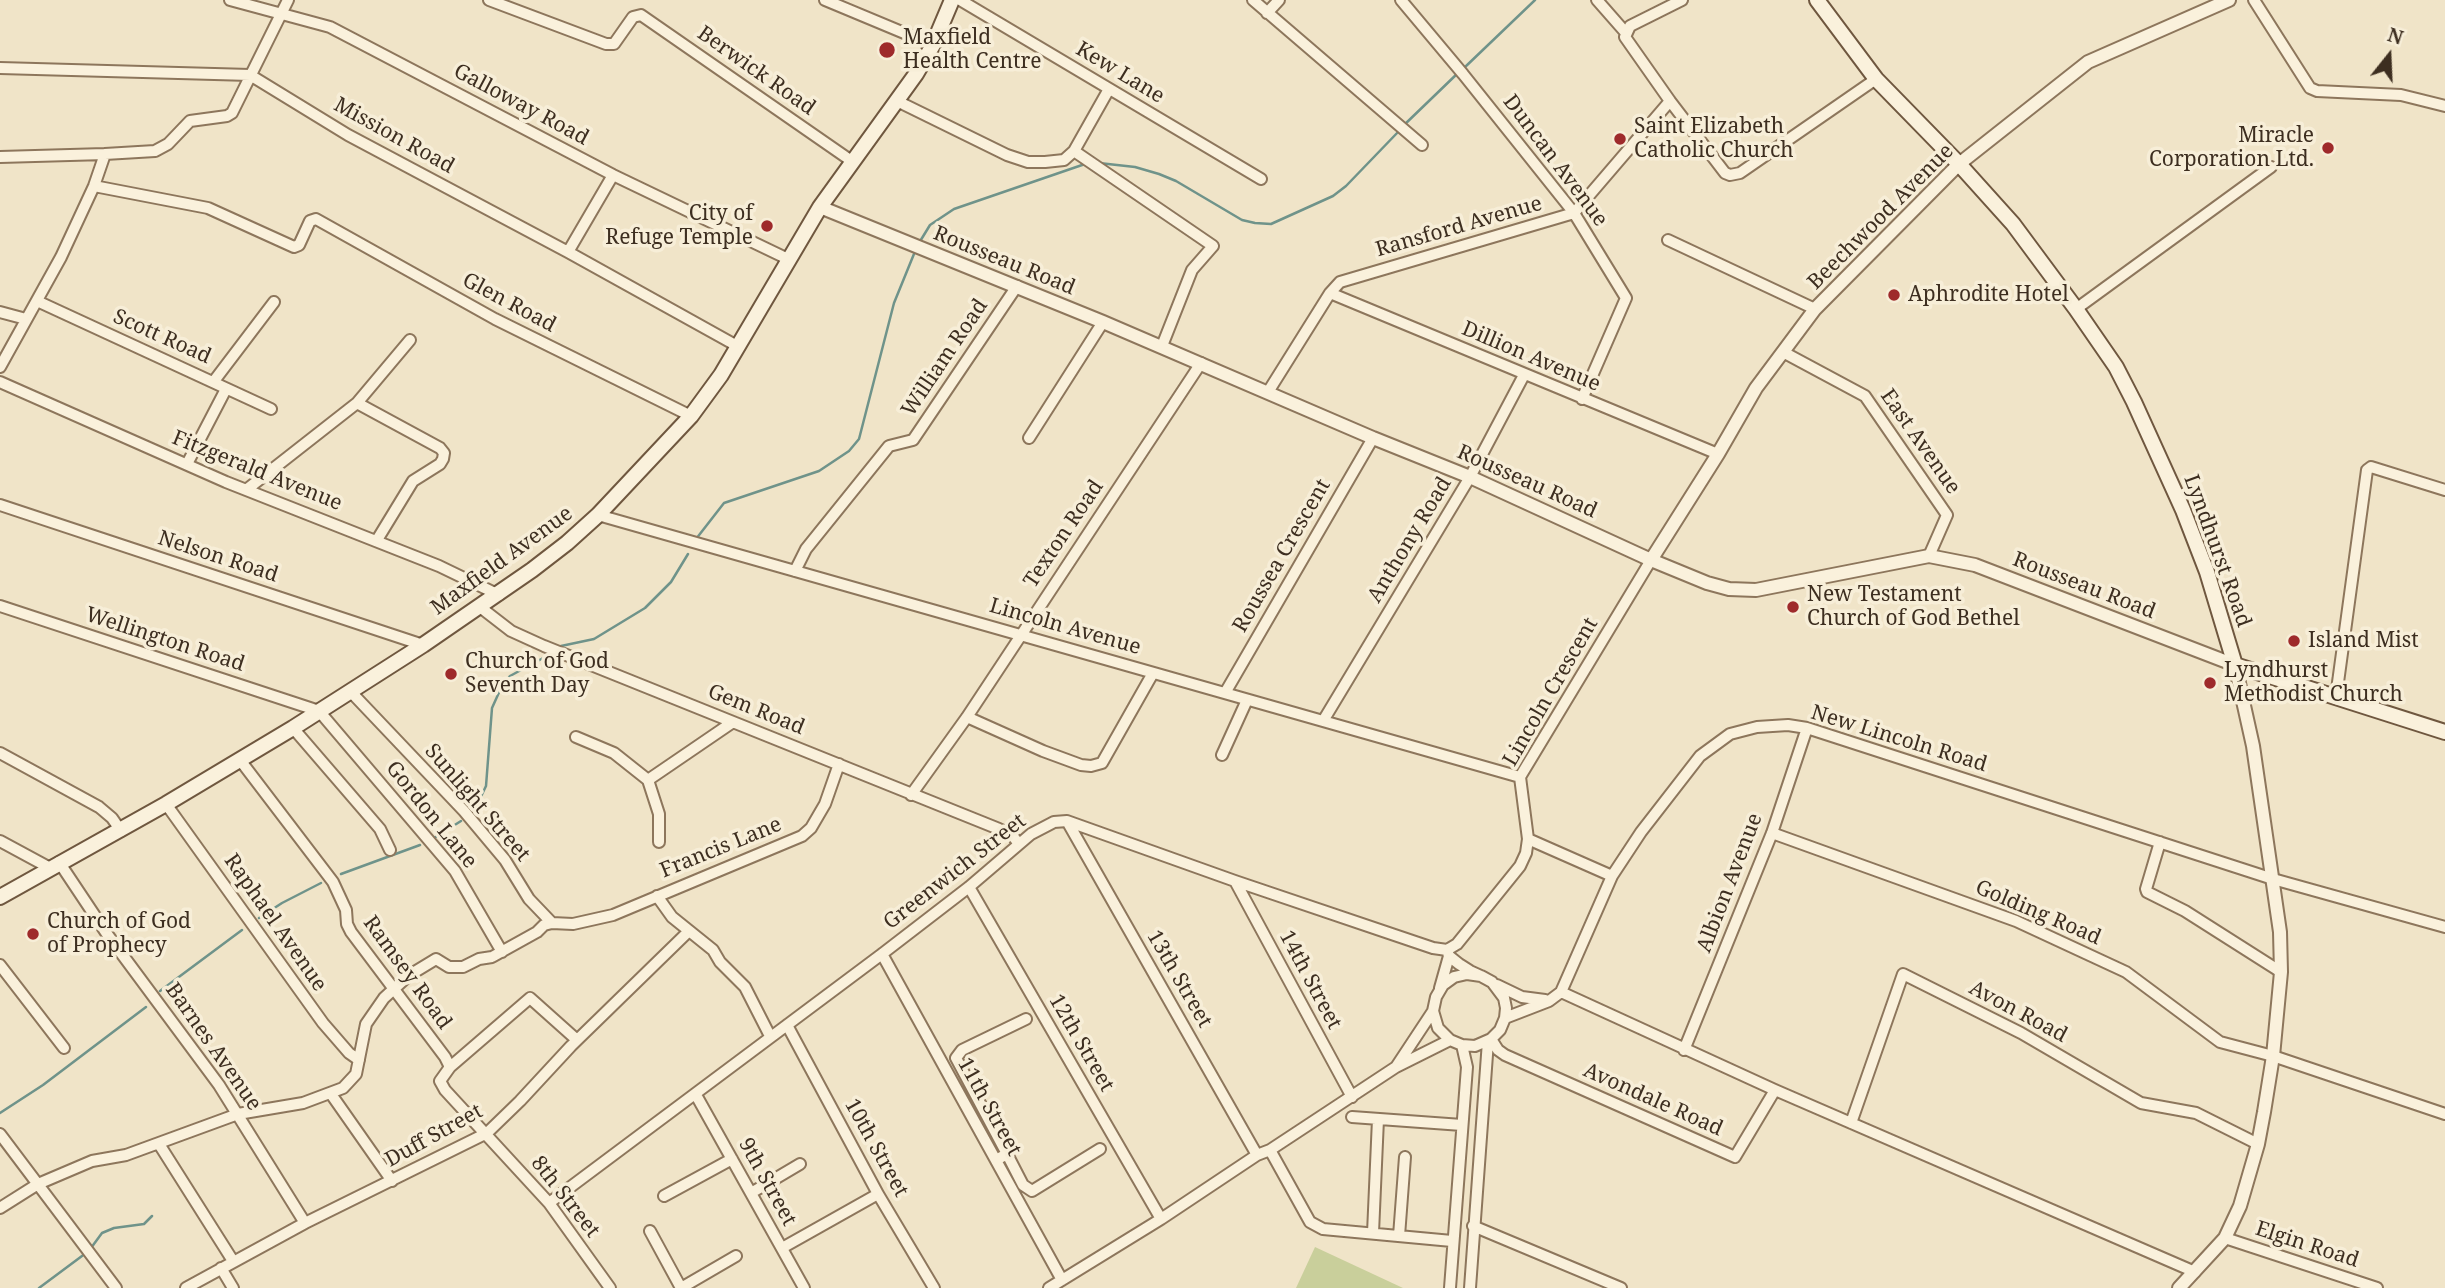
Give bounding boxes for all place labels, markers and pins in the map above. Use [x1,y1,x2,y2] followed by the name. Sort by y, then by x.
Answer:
[903,25,1042,75] place label: Maxfield Health Centre
[877,40,897,60] marker: Maxfield Health Centre
[1634,114,1794,164] place label: Saint Elizabeth Catholic Church
[2149,123,2314,173] place label: Miracle Corporation Ltd.
[1612,131,1628,147] marker: Saint Elizabeth Catholic Church
[2320,140,2336,156] marker: Miracle Corporation Ltd.
[605,201,753,251] place label: City of Refuge Temple
[759,218,775,234] marker: City of Refuge Temple
[1908,282,2069,308] place label: Aphrodite Hotel
[1886,287,1902,303] marker: Aphrodite Hotel
[1807,582,2020,632] place label: New Testament Church of God Bethel
[1785,599,1801,615] marker: New Testament Church of God Bethel
[2308,628,2419,654] place label: Island Mist
[2286,633,2302,649] marker: Island Mist
[465,649,609,699] place label: Church of God Seventh Day
[2224,658,2403,708] place label: Lyndhurst Methodist Church
[443,666,459,682] marker: Church of God Seventh Day
[2202,675,2218,691] marker: Lyndhurst Methodist Church
[47,909,191,959] place label: Church of God of Prophecy
[25,926,41,942] marker: Church of God of Prophecy

